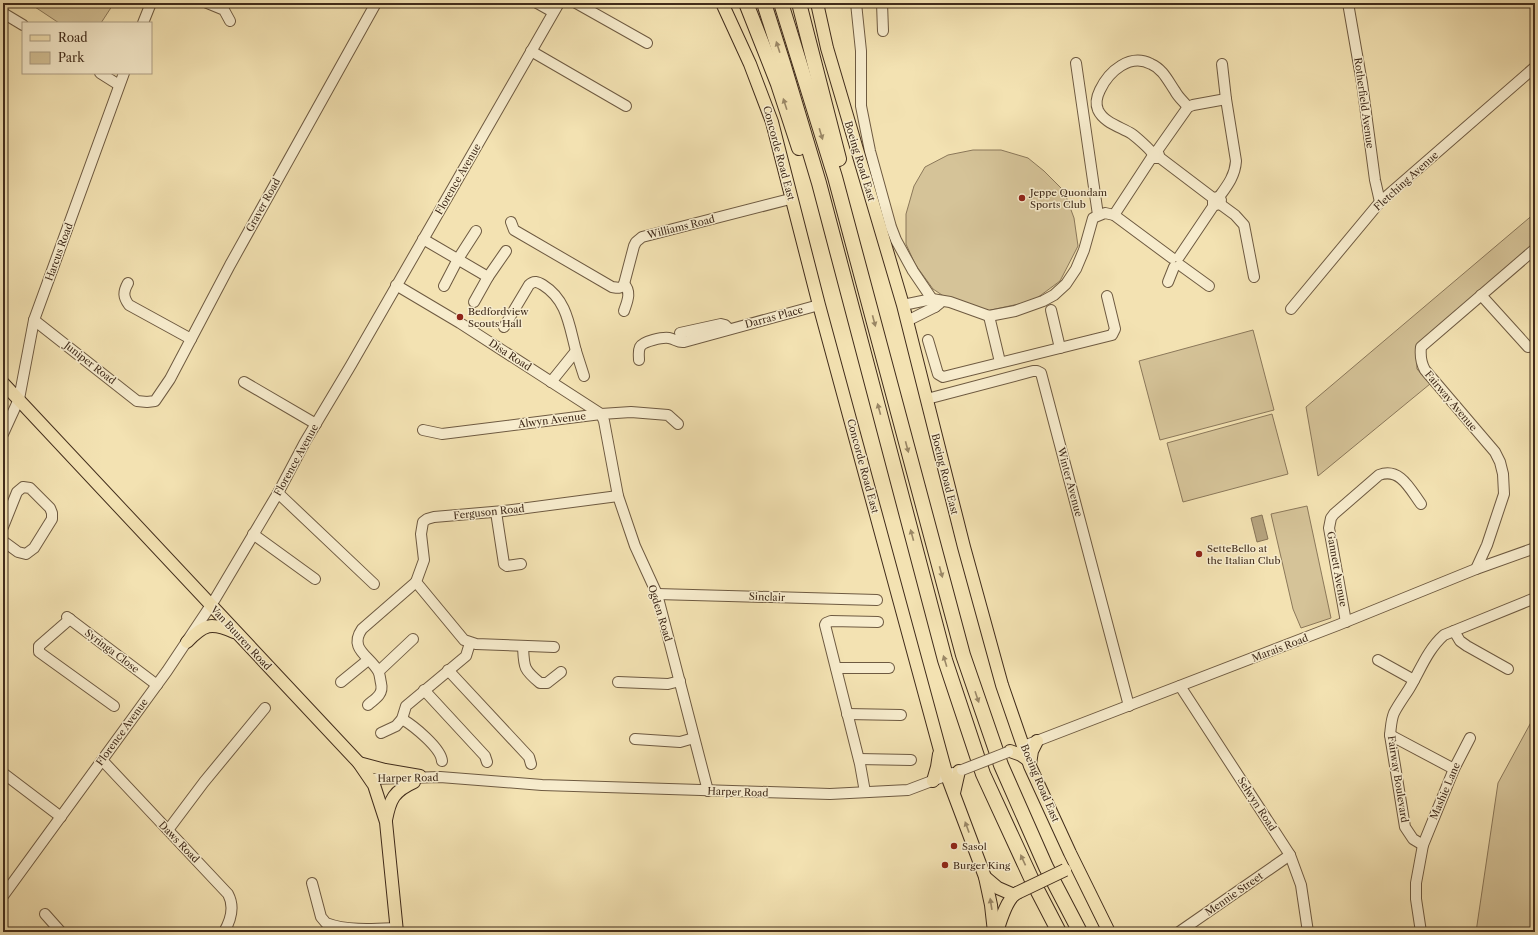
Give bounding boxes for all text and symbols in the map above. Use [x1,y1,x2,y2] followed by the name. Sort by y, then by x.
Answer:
[22,22,152,74] legend
[58,30,88,45] text: Road
[775,41,781,53] one-way arrow
[58,50,85,65] text: Park
[1351,57,1377,150] street label: Rotherfield Avenue
[781,97,787,109] one-way arrow
[760,104,798,202] street label: Concorde Road East
[842,119,879,203] street label: Boeing Road East
[818,128,824,140] one-way arrow
[432,141,484,217] street label: Florence Avenue
[1371,148,1441,213] street label: Fletching Avenue
[243,176,283,234] street label: Graver Road
[1028,186,1108,211] place label: Jeppe Quondam Sports Club
[1017,193,1027,203] marker: Jeppe Quondam Sports Club
[645,212,716,242] street label: Williams Road
[42,221,76,283] street label: Harcus Road
[743,303,805,331] street label: Darras Place
[468,305,529,330] place label: Bedfordview Scouts Hall
[455,312,465,322] marker: Bedfordview Scouts Hall
[871,315,877,327] one-way arrow
[486,336,534,374] street label: Disa Road
[60,338,118,387] street label: Juniper Road
[1422,368,1480,434] street label: Fairway Avenue
[875,403,881,416] one-way arrow
[516,409,587,431] street label: Alwyn Avenue
[844,417,882,515] street label: Concorde Road East
[271,421,321,498] street label: Florence Avenue
[929,432,962,516] street label: Boeing Road East
[905,440,911,453] one-way arrow
[1054,445,1086,518] street label: Winter Avenue
[453,502,525,522] street label: Ferguson Road
[909,529,915,541] one-way arrow
[1324,530,1350,608] street label: Gannett Avenue
[1207,542,1281,567] place label: SetteBello at the Italian Club
[1194,549,1204,559] marker: SetteBello at the Italian Club
[938,566,944,578] one-way arrow
[645,583,675,643] street label: Ogden Road
[749,590,786,604] street label: Sinclair
[207,602,274,673] street label: Van Buuren Road
[82,626,142,676] street label: Syringa Close
[1250,631,1310,665] street label: Marais Road
[942,654,948,666] one-way arrow
[974,691,980,703] one-way arrow
[93,695,151,768] street label: Florence Avenue
[1385,735,1411,823] street label: Fairway Boulevard
[1018,742,1062,824] street label: Boeing Road East
[1427,760,1463,822] street label: Mashie Lane
[377,771,439,785] street label: Harper Road
[1235,774,1279,834] street label: Selwyn Road
[707,784,769,800] street label: Harper Road
[156,818,202,866] street label: Daws Road
[964,820,970,832] one-way arrow
[962,840,987,853] place label: Sasol
[949,841,959,851] marker: Sasol
[1020,854,1026,865] one-way arrow
[953,859,1011,872] place label: Burger King
[940,860,950,870] marker: Burger King
[1203,869,1266,919] street label: Mennie Street
[988,898,994,910] one-way arrow

